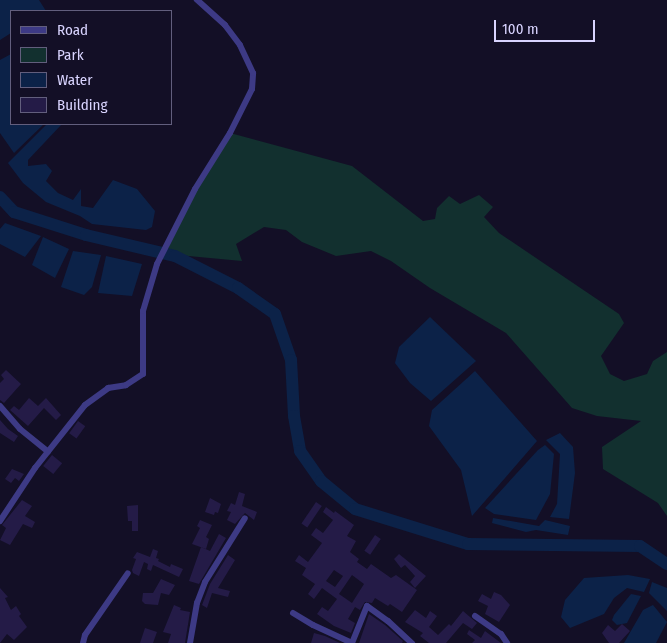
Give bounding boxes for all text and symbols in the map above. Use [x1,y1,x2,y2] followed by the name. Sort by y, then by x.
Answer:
[10,10,172,125] legend
[497,10,598,42] scale bar
[502,20,539,38] text: 100 m
[57,21,88,39] text: Road
[57,46,84,64] text: Park
[57,71,92,89] text: Water
[57,96,108,114] text: Building

